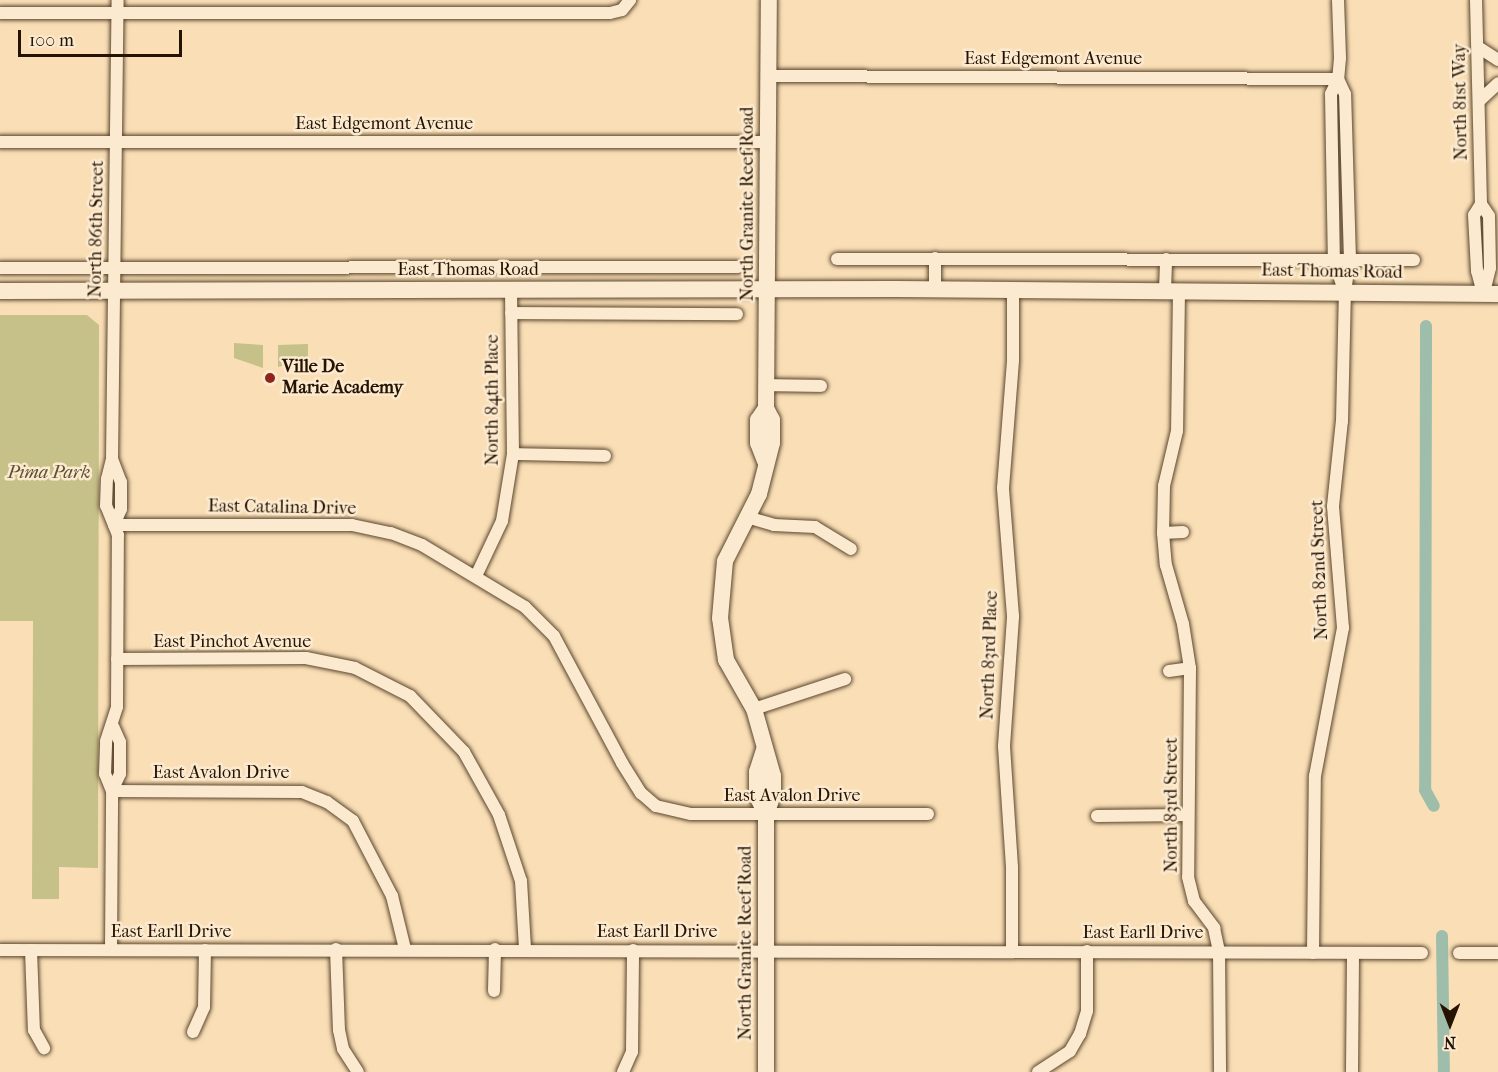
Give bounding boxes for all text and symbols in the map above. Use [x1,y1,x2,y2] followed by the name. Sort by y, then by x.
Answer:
[21,18,184,56] scale bar
[29,30,74,51] text: 100 m
[1449,43,1473,161] street label: North 81st Way
[964,48,1142,70] street label: East Edgemont Avenue
[737,107,759,301] street label: North Granite Reef Road
[295,113,473,135] street label: East Edgemont Avenue
[85,160,109,298] street label: North 86th Street
[397,259,539,281] street label: East Thomas Road
[1261,260,1403,284] street label: East Thomas Road
[482,334,504,466] street label: North 84th Place
[282,357,403,400] place label: Ville De Marie Academy
[263,371,277,385] marker: Ville De Marie Academy
[8,462,90,484] park label: Pima Park
[208,496,356,520] street label: East Catalina Drive
[1307,500,1333,640] street label: North 82nd Street
[977,590,1003,720] street label: North 83rd Place
[153,631,311,653] street label: East Pinchot Avenue
[1161,737,1183,873] street label: North 83rd Street
[153,762,289,784] street label: East Avalon Drive
[724,785,860,807] street label: East Avalon Drive
[735,846,757,1040] street label: North Granite Reef Road
[111,921,231,943] street label: East Earll Drive
[597,921,717,943] street label: East Earll Drive
[1083,922,1203,944] street label: East Earll Drive
[1420,994,1480,1054] north arrow
[1444,1033,1456,1052] text: N

